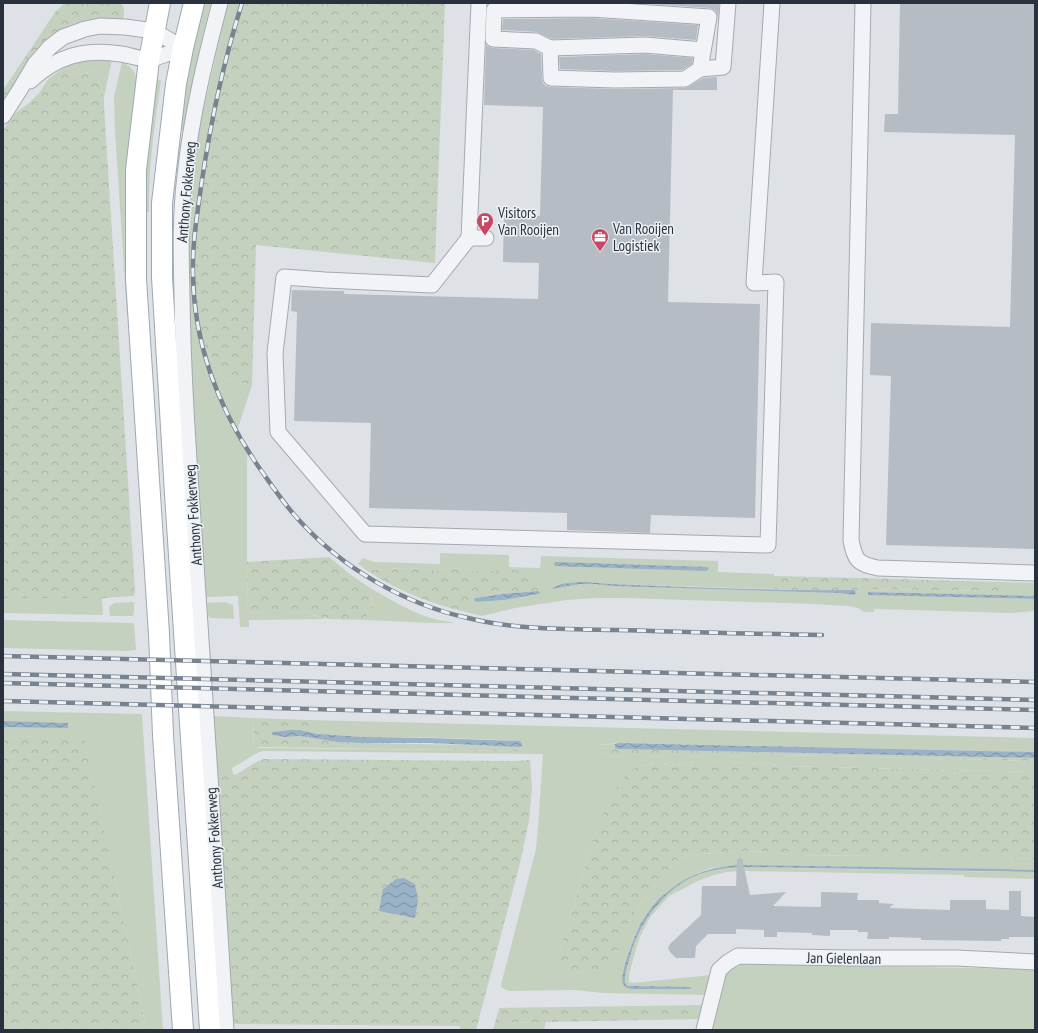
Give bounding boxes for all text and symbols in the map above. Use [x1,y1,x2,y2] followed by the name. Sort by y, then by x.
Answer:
[172,141,200,243] street label: Anthony Fokkerweg
[497,203,559,239] place label: Visitors Van Rooijen
[475,211,495,236] parking icon: Visitors Van Rooijen
[612,219,674,255] place label: Van Rooijen Logistiek
[590,227,610,252] office icon: Van Rooijen Logistiek
[180,464,206,566] street label: Anthony Fokkerweg
[201,787,227,889] street label: Anthony Fokkerweg
[806,948,881,968] street label: Jan Gielenlaan

